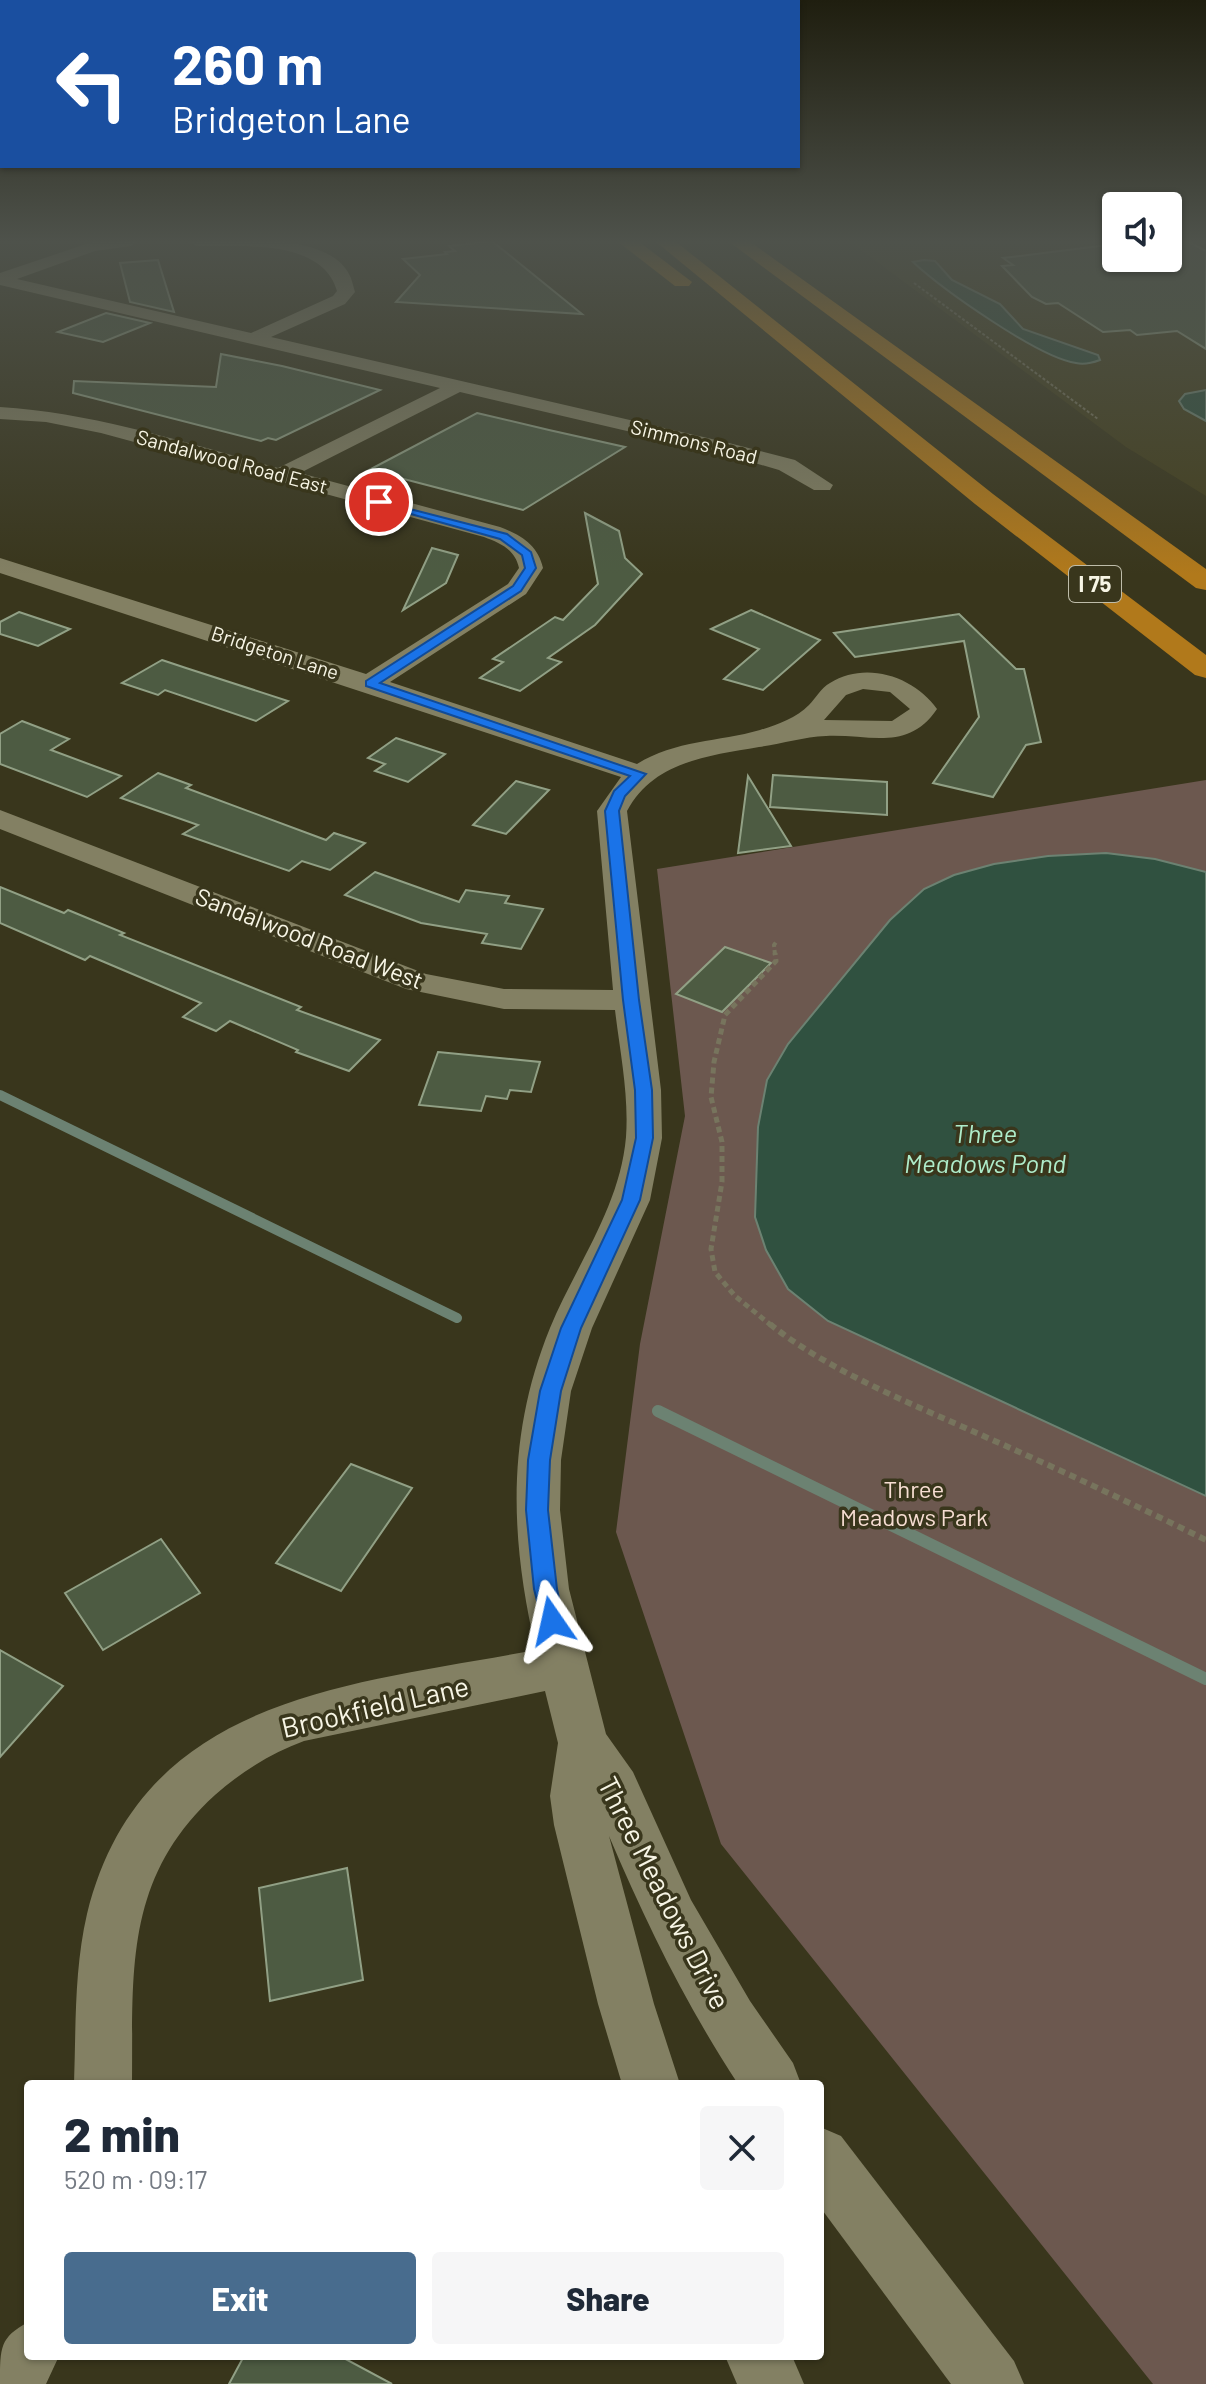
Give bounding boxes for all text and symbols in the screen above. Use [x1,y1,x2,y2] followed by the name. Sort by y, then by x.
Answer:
[172,29,323,96] text: 260 m
[40,32,144,136] icon: left
[172,97,411,140] text: Bridgeton Lane
[1102,192,1182,272] map controls
[1102,192,1182,272] button: sound
[629,414,760,468] street label: Simmons Road
[134,424,330,498] street label: Sandalwood Road East
[345,468,413,536] pin
[357,480,401,524] icon: arrive
[1069,566,1121,602] road number: I 75
[209,620,342,684] street label: Bridgeton Lane
[192,881,427,994] street label: Sandalwood Road West
[904,1117,1066,1178] water label: Three Meadows Pond
[840,1474,988,1531] park label: Three Meadows Park
[510,1579,594,1663] position arrow
[278,1668,472,1744] street label: Brookfield Lane
[592,1771,738,2014] street label: Three Meadows Drive
[64,2104,180,2162] text: 2 min
[700,2106,784,2190] button: close
[64,2163,207,2194] text: 520 m · 09:17
[64,2252,416,2344] button: Exit
[432,2252,784,2344] button: Share

